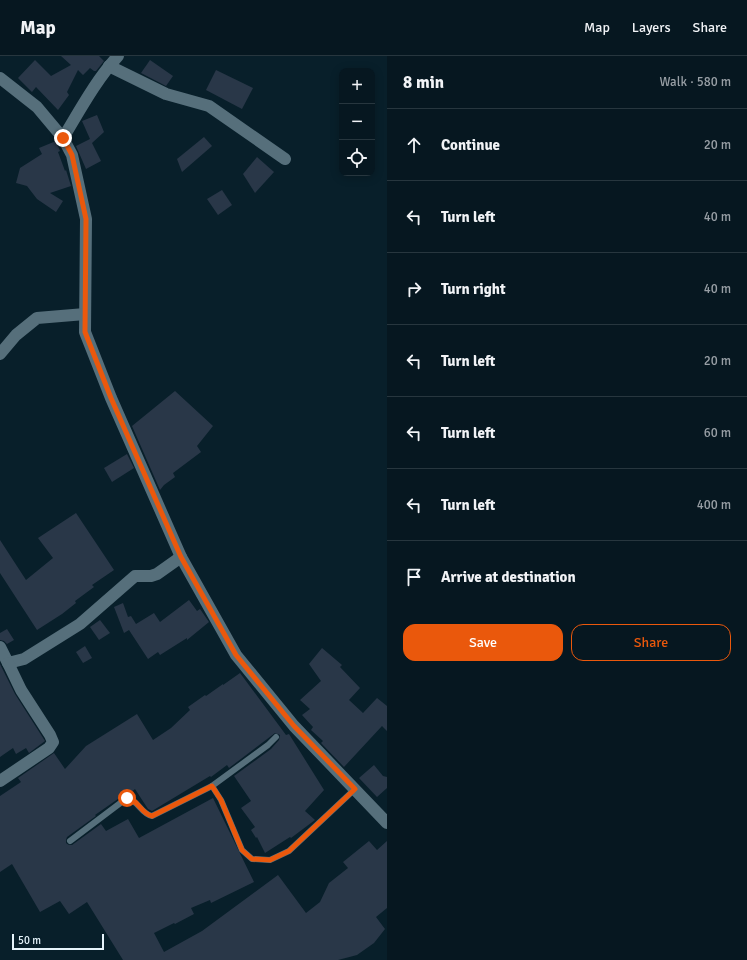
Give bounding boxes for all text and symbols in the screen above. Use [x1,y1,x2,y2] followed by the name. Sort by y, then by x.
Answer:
[20,16,56,40] text: Map
[584,19,610,36] text: Map
[632,19,671,36] text: Layers
[693,19,727,36] text: Share
[339,68,375,176] map controls
[339,68,375,104] button: +
[403,72,444,93] text: 8 min
[660,74,731,90] text: Walk · 580 m
[339,104,375,140] button: −
[54,129,72,147] route end
[403,134,425,156] icon: ahead
[441,136,500,154] text: Continue
[704,137,731,153] text: 20 m
[339,140,375,176] button: locate
[403,206,425,228] icon: left
[441,208,495,226] text: Turn left
[704,209,731,225] text: 40 m
[403,278,425,300] icon: right
[441,280,506,298] text: Turn right
[704,281,731,297] text: 40 m
[403,350,425,372] icon: left
[441,352,495,370] text: Turn left
[704,353,731,369] text: 20 m
[403,422,425,444] icon: left
[441,424,495,442] text: Turn left
[704,425,731,441] text: 60 m
[403,494,425,516] icon: left
[441,496,495,514] text: Turn left
[697,497,731,513] text: 400 m
[403,566,425,588] icon: arrive
[441,568,576,586] text: Arrive at destination
[403,624,563,661] button: Save
[571,624,731,661] button: Share
[118,789,136,807] route start
[12,932,104,951] scale bar
[18,934,41,947] text: 50 m

